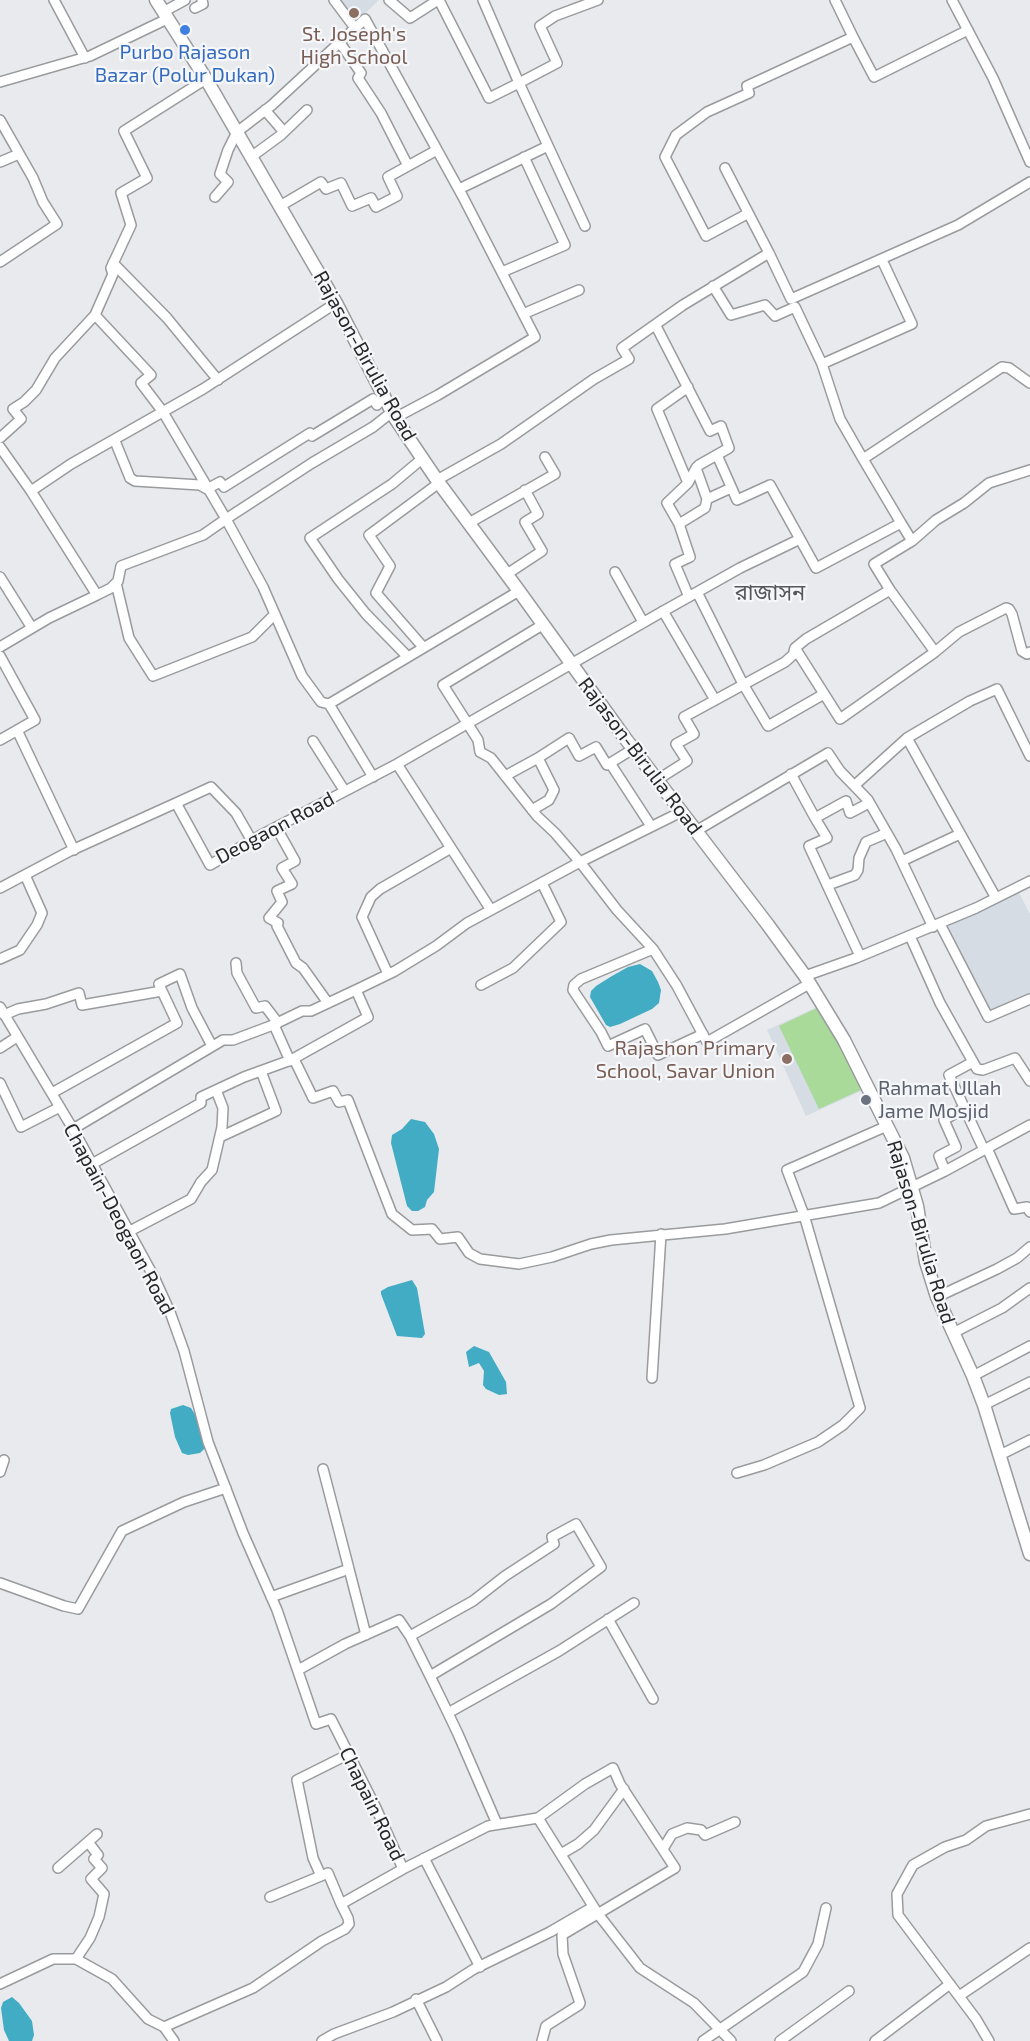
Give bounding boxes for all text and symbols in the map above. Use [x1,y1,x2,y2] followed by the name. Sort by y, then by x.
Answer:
[347,6,361,20] marker: St. Joseph's High School
[301,22,407,69] place label: St. Joseph's High School
[178,23,192,37] marker: Purbo Rajason Bazar (Polur Dukan)
[95,40,275,87] place label: Purbo Rajason Bazar (Polur Dukan)
[308,267,422,445] street label: Rajason-Birulia Road
[735,580,805,606] district label: রাজাসন
[573,673,707,839] street label: Rajason-Birulia Road
[212,787,338,869] street label: Deogaon Road
[596,1036,775,1083] place label: Rajashon Primary School, Savar Union
[780,1052,794,1066] marker: Rajashon Primary School, Savar Union
[878,1076,1001,1123] place label: Rahmat Ullah Jame Mosjid
[859,1093,873,1107] marker: Rahmat Ullah Jame Mosjid
[58,1119,180,1319] street label: Chapain-Deogaon Road
[882,1137,960,1327] street label: Rajason-Birulia Road
[334,1743,410,1865] street label: Chapain Road

